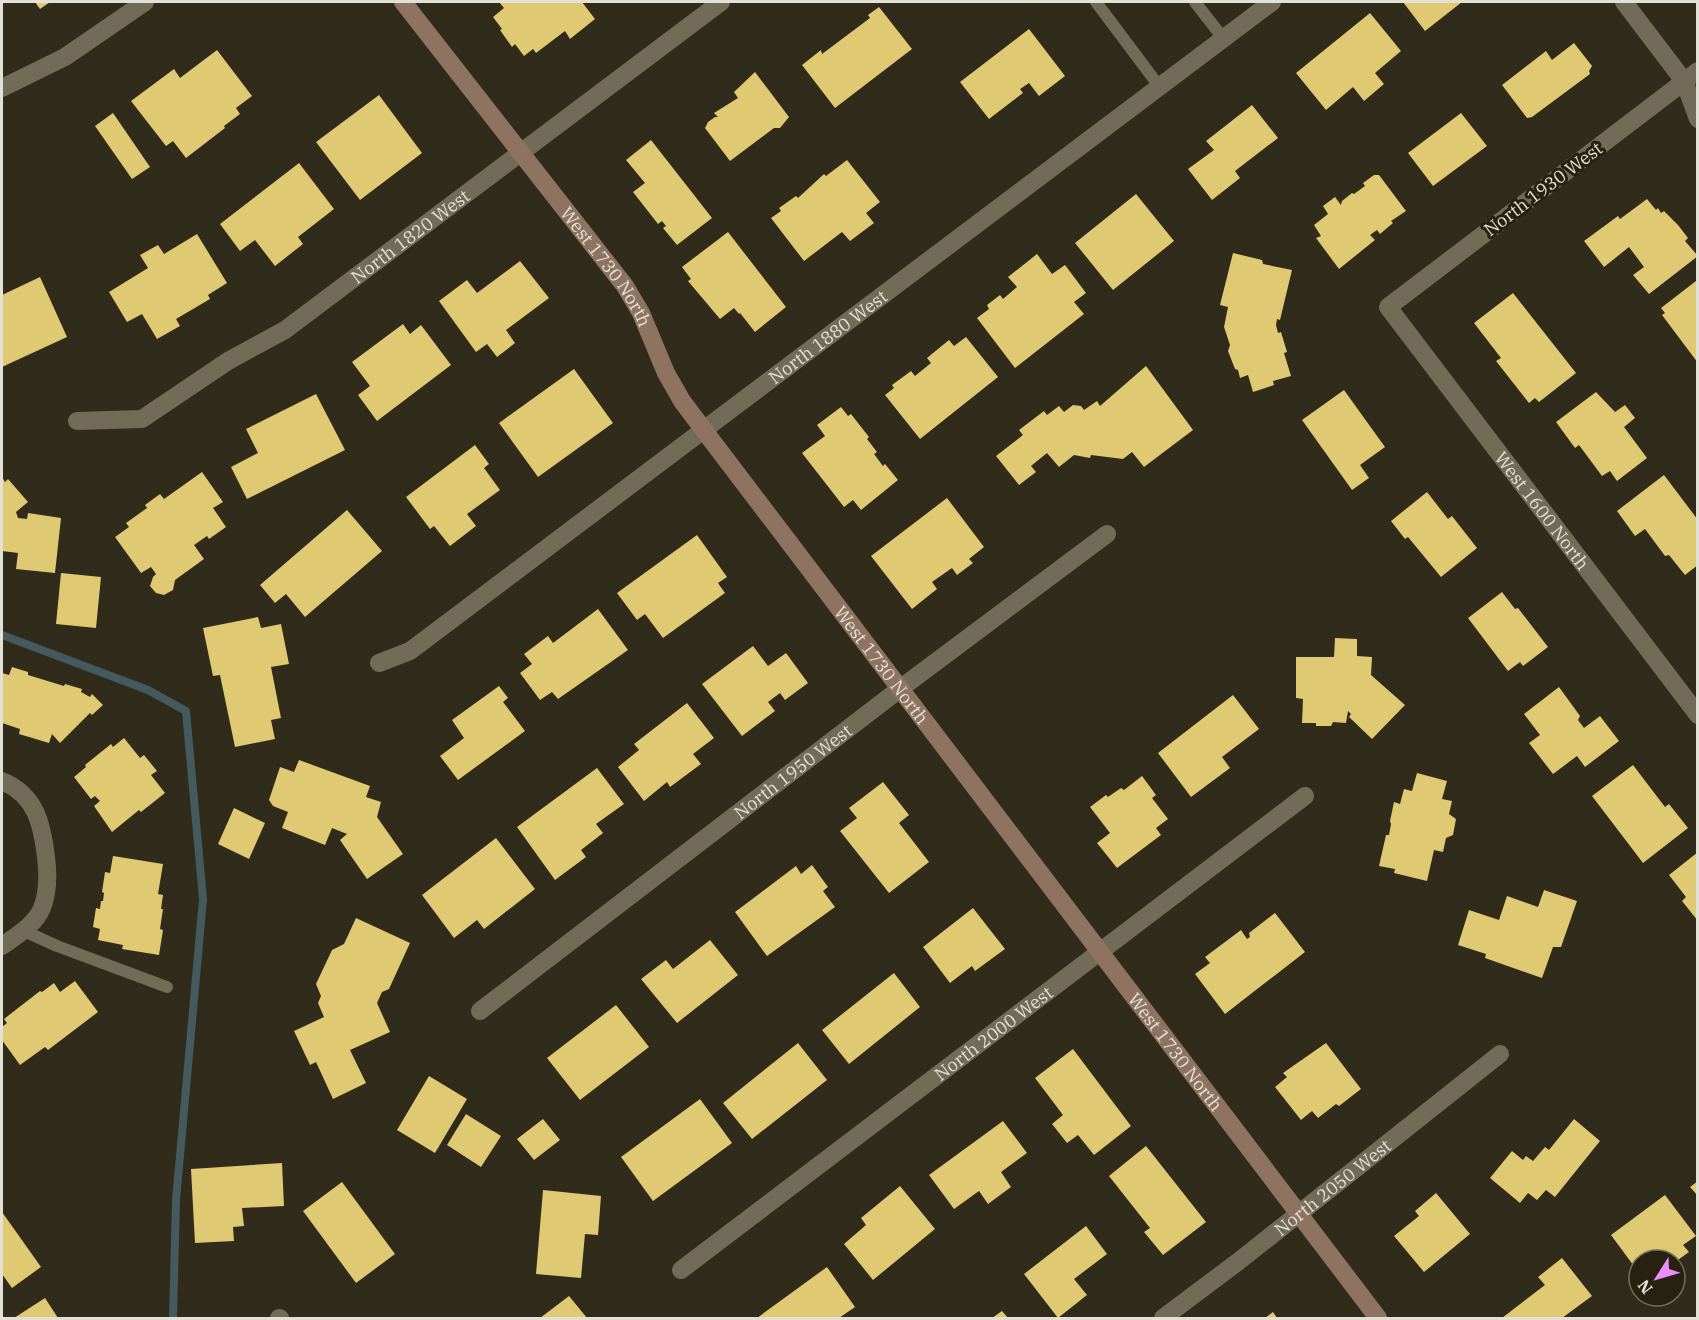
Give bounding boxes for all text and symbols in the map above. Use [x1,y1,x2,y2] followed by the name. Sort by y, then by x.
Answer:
[1479,137,1607,241] street label: North 1930 West
[346,184,474,288] street label: North 1820 West
[556,202,657,330] street label: West 1730 North
[764,284,892,389] street label: North 1880 West
[1490,447,1595,574] street label: West 1600 North
[830,601,934,728] street label: West 1730 North
[729,719,856,824] street label: North 1950 West
[929,981,1057,1085] street label: North 2000 West
[1124,988,1228,1116] street label: West 1730 North
[1269,1134,1395,1240] street label: North 2050 West
[1627,1248,1687,1308] north arrow
[1633,1276,1657,1298] text: N

